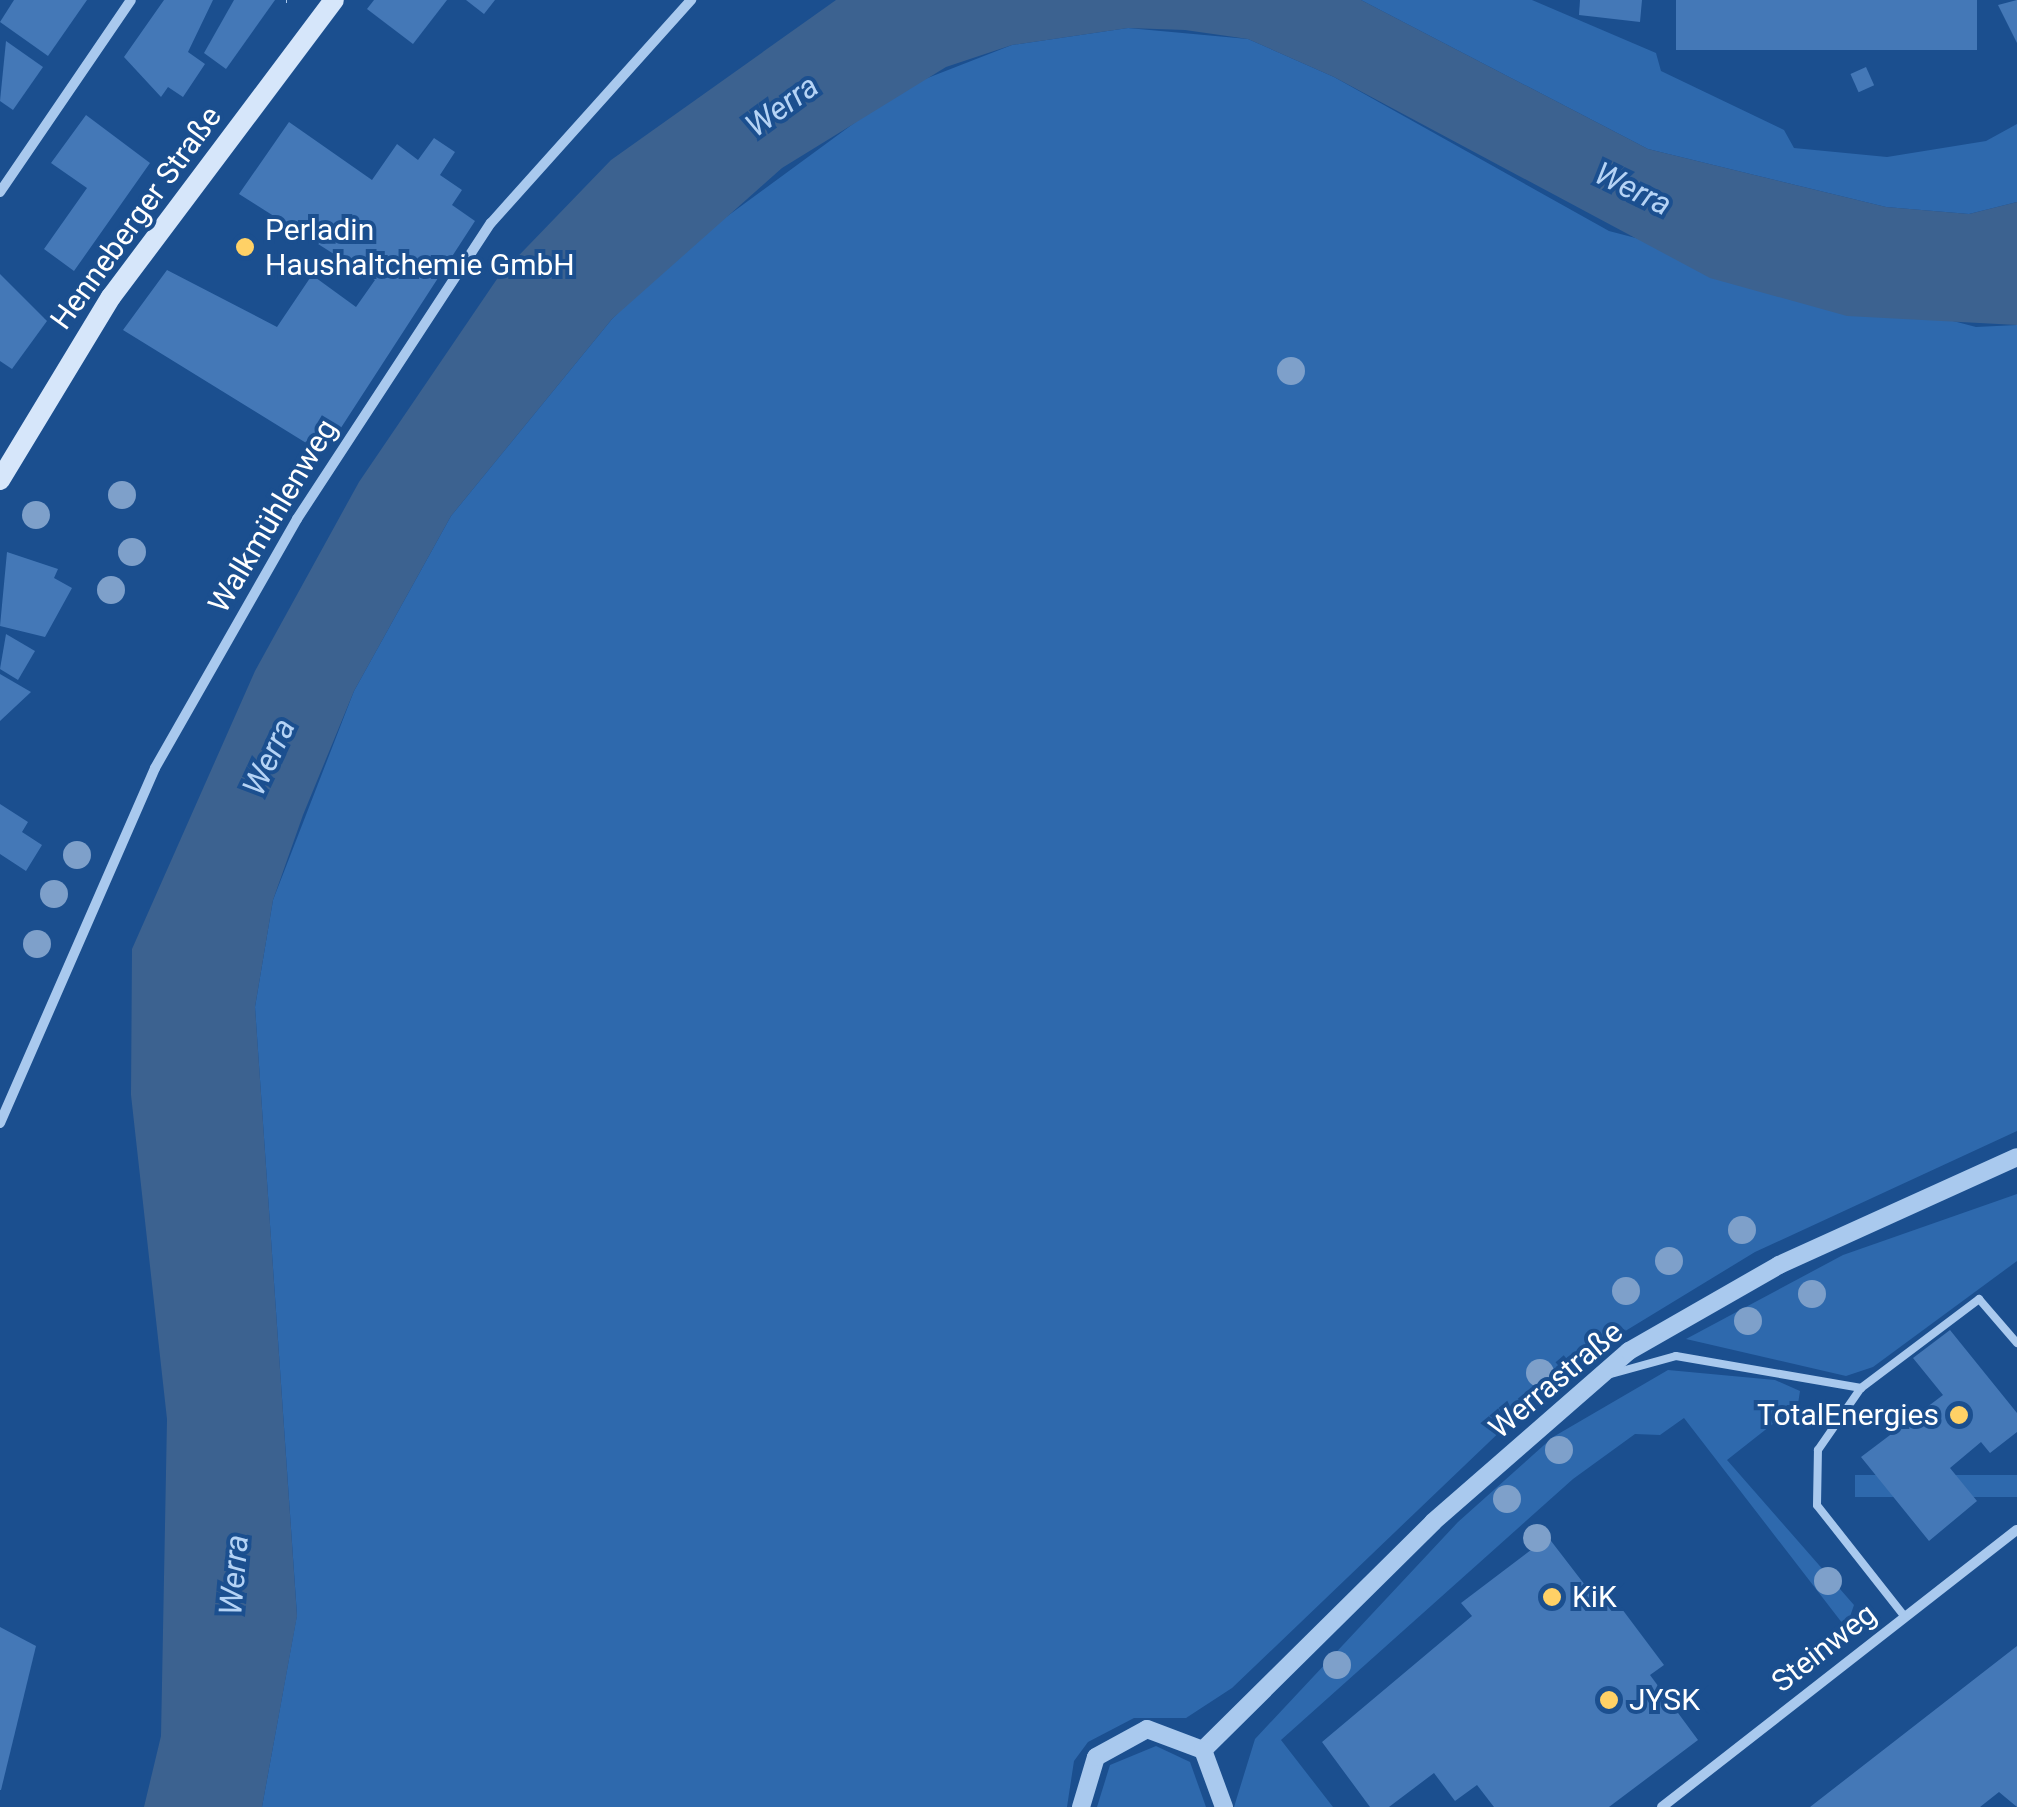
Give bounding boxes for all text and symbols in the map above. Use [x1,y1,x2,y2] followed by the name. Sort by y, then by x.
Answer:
[738,67,826,145] water label: Werra
[43,100,229,336] street label: Henneberger Straße
[1588,154,1678,224] water label: Werra
[265,212,575,282] place label: Perladin Haushaltchemie GmbH
[234,236,256,258] marker: Perladin Haushaltchemie GmbH
[201,413,345,619] street label: Walkmühlenweg
[235,712,303,802] water label: Werra
[1482,1314,1630,1446] street label: Werrastraße
[1757,1397,1939,1433] place label: TotalEnergies
[1948,1404,1970,1426] marker: TotalEnergies
[211,1533,257,1617] water label: Werra
[1572,1579,1617,1615] place label: KiK
[1541,1586,1563,1608] marker: KiK
[1765,1596,1883,1700] street label: Steinweg
[1629,1682,1700,1718] place label: JYSK
[1598,1689,1620,1711] marker: JYSK

